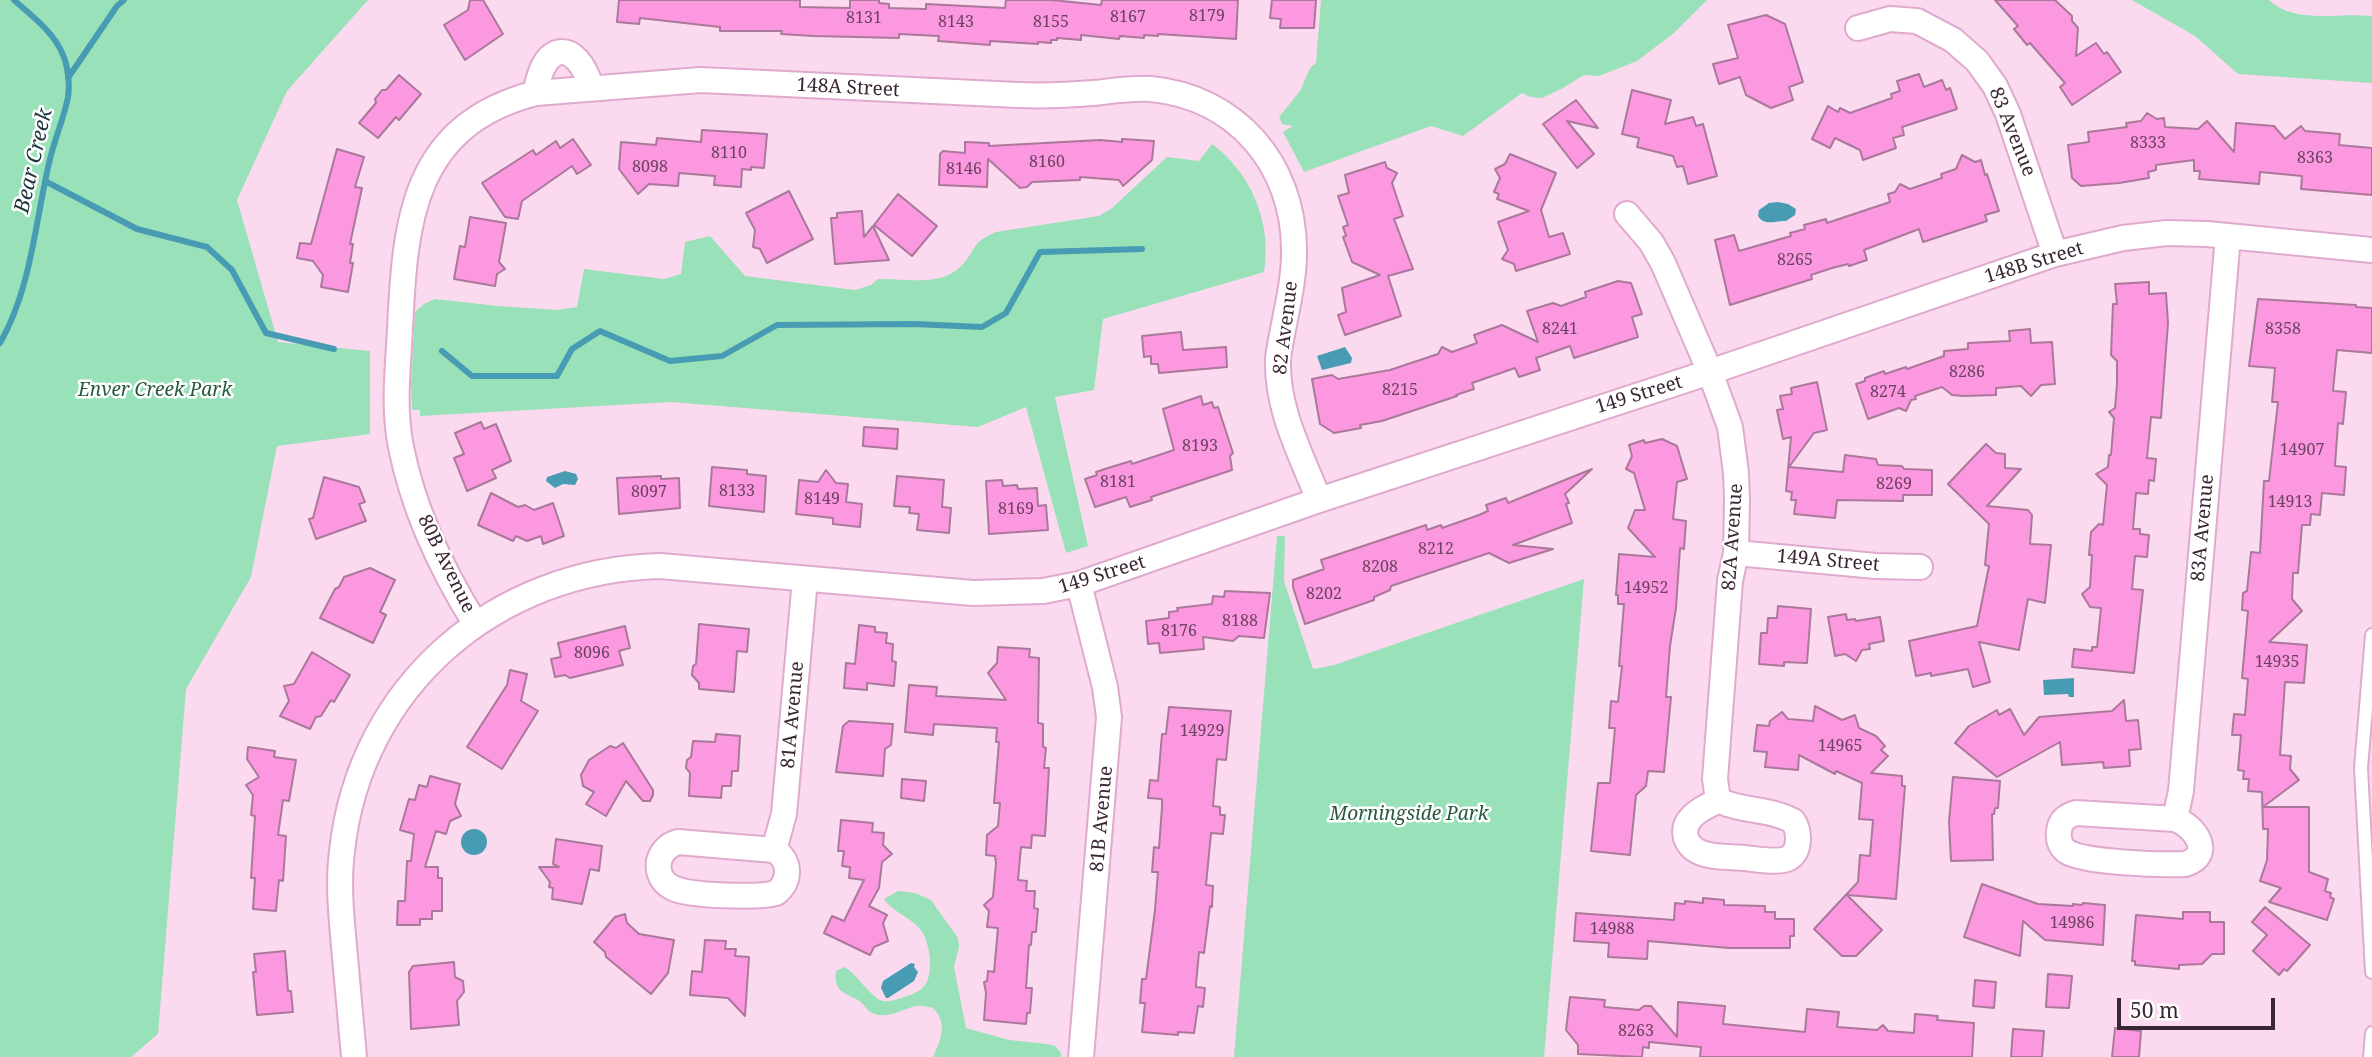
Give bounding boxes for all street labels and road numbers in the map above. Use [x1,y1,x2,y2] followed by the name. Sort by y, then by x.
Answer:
[796,74,900,102] street label: 148A Street
[1984,84,2040,180] street label: 83 Avenue
[1982,237,2086,289] street label: 148B Street
[1269,280,1303,376] street label: 82 Avenue
[1593,371,1685,419] street label: 149 Street
[2187,473,2219,583] street label: 83A Avenue
[1718,483,1748,591] street label: 82A Avenue
[412,511,480,617] street label: 80B Avenue
[1776,545,1880,577] street label: 149A Street
[1056,551,1148,599] street label: 149 Street
[777,660,809,770] street label: 81A Avenue
[1086,765,1118,873] street label: 81B Avenue

